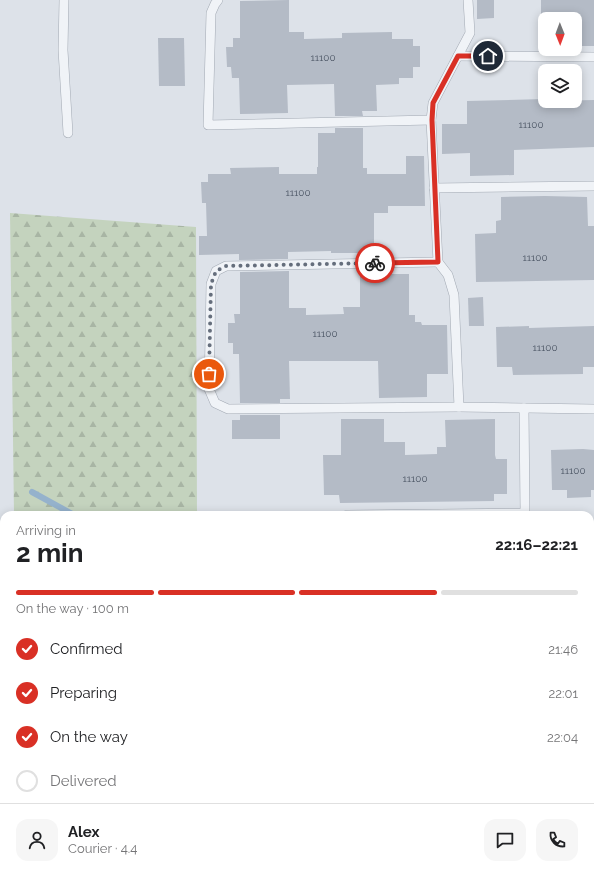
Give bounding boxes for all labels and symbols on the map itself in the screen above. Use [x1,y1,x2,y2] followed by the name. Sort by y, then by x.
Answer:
[538,12,582,56] north arrow
[471,39,505,73] pin
[310,52,336,63] house number: 11100
[518,119,544,130] house number: 11100
[285,187,311,198] house number: 11100
[355,243,395,283] courier
[522,252,548,263] house number: 11100
[312,328,338,339] house number: 11100
[532,342,558,353] house number: 11100
[192,357,226,391] pin
[560,465,586,476] house number: 11100
[402,473,428,484] house number: 11100

